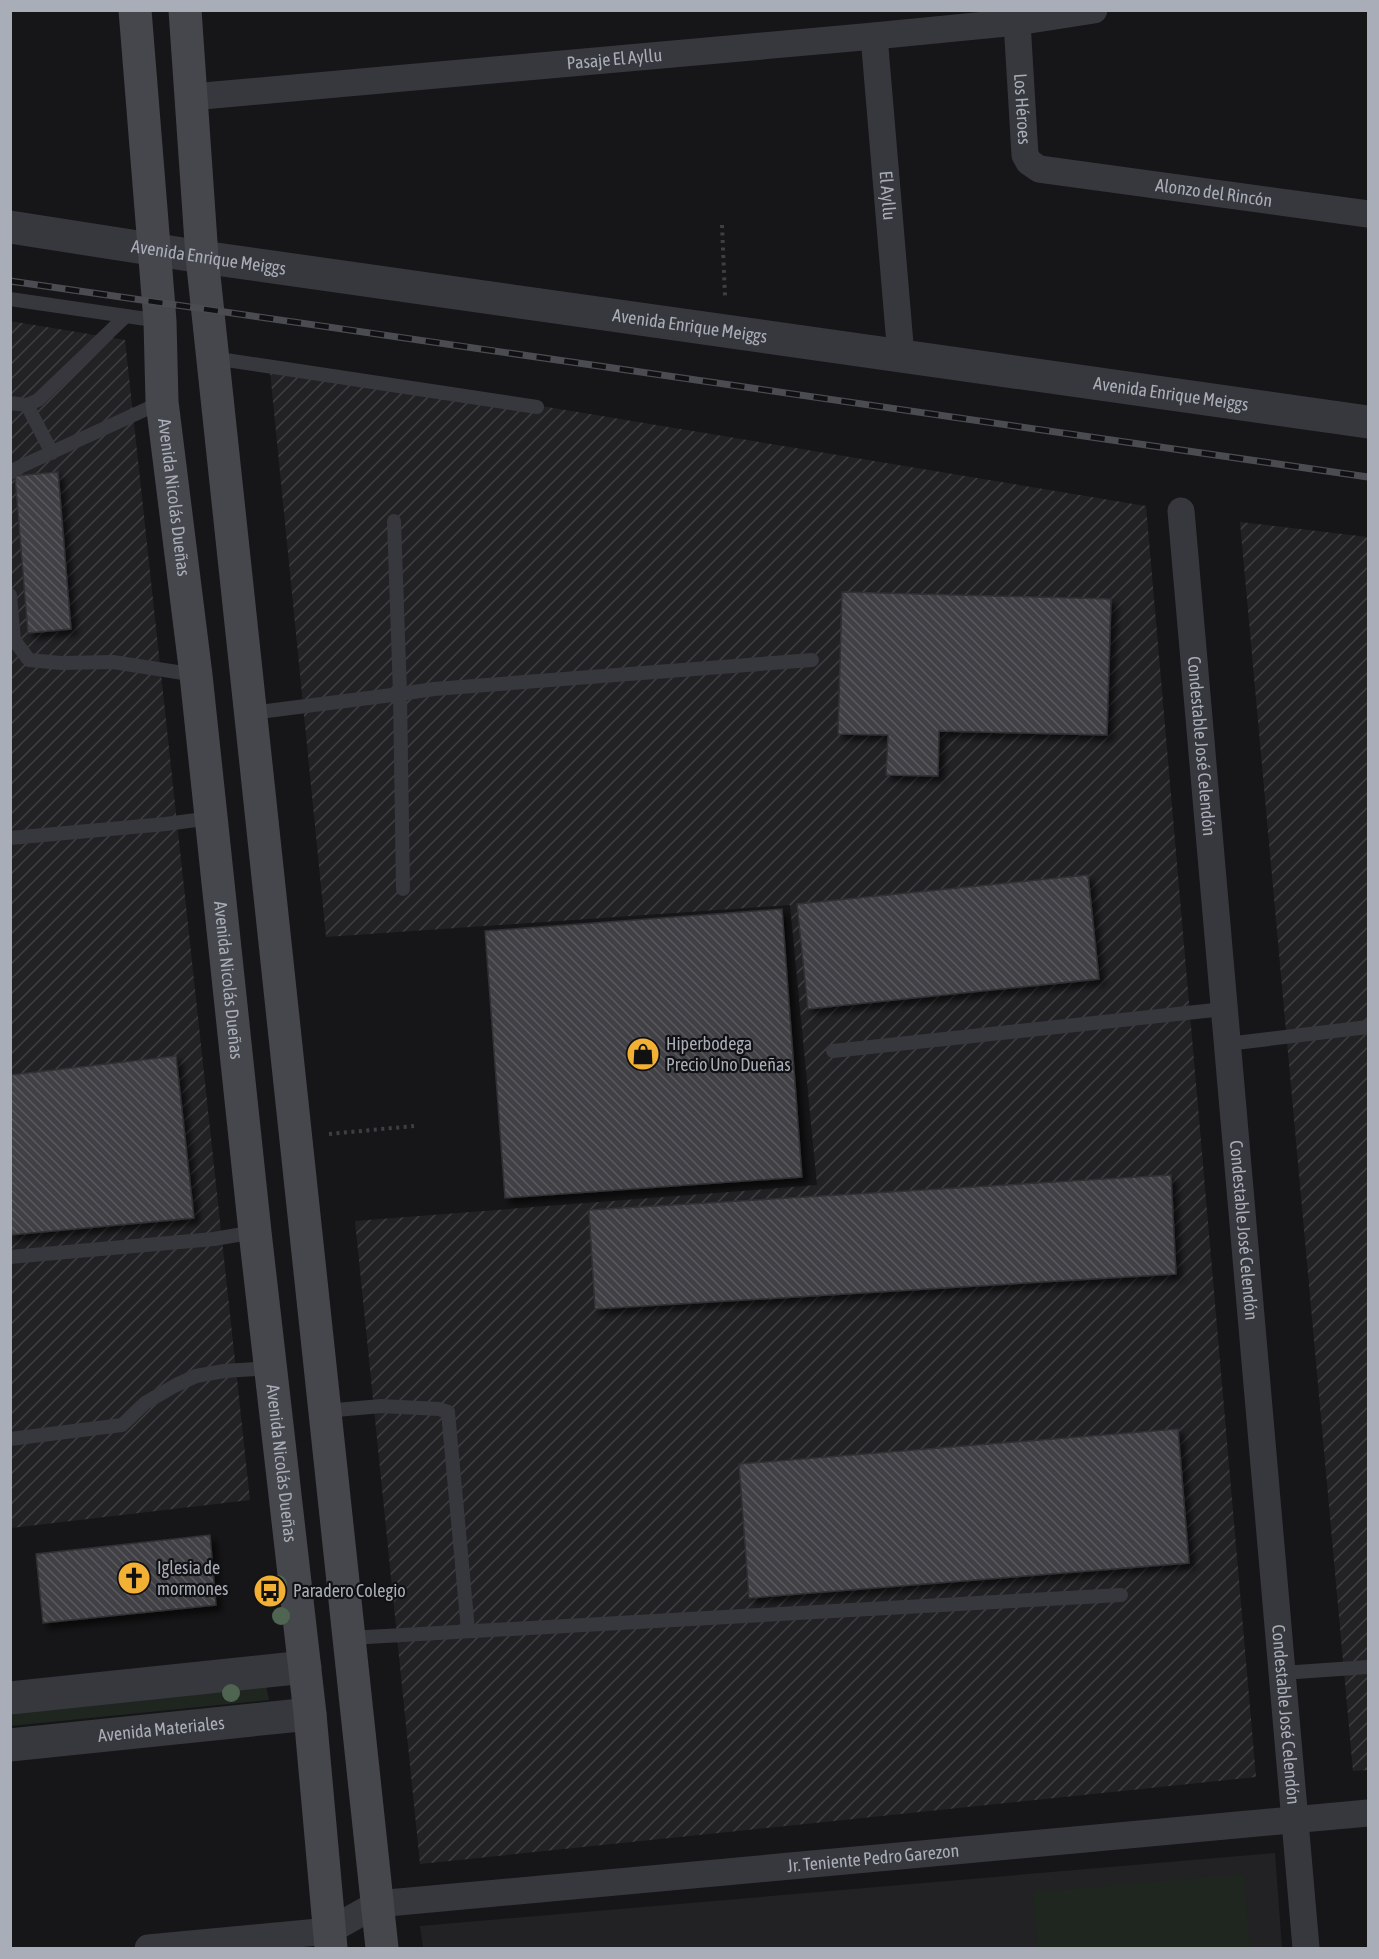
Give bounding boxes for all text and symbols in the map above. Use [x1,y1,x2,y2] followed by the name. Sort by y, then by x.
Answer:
[566,44,663,73] street label: Pasaje El Ayllu
[1010,73,1035,145] street label: Los Héroes
[875,170,900,221] street label: El Ayllu
[1154,174,1274,211] street label: Alonzo del Rincón
[130,235,287,279] street label: Avenida Enrique Meiggs
[611,304,769,347] street label: Avenida Enrique Meiggs
[1092,372,1250,415] street label: Avenida Enrique Meiggs
[154,417,195,577] street label: Avenida Nicolás Dueñas
[1184,655,1220,837] street label: Condestable José Celendón
[210,900,248,1060] street label: Avenida Nicolás Dueñas
[666,1033,791,1075] place label: Hiperbodega Precio Uno Dueñas
[625,1036,661,1072] shop icon: Hiperbodega Precio Uno Dueñas
[1226,1139,1262,1321] street label: Condestable José Celendón
[262,1383,301,1543] street label: Avenida Nicolás Dueñas
[157,1557,228,1599] place label: Iglesia de mormones
[116,1560,152,1596] church icon: Iglesia de mormones
[252,1573,288,1609] bus stop icon: Paradero Colegio
[293,1580,406,1601] place label: Paradero Colegio
[1268,1624,1304,1805] street label: Condestable José Celendón
[97,1712,225,1746] street label: Avenida Materiales
[786,1840,960,1876] street label: Jr. Teniente Pedro Garezon

